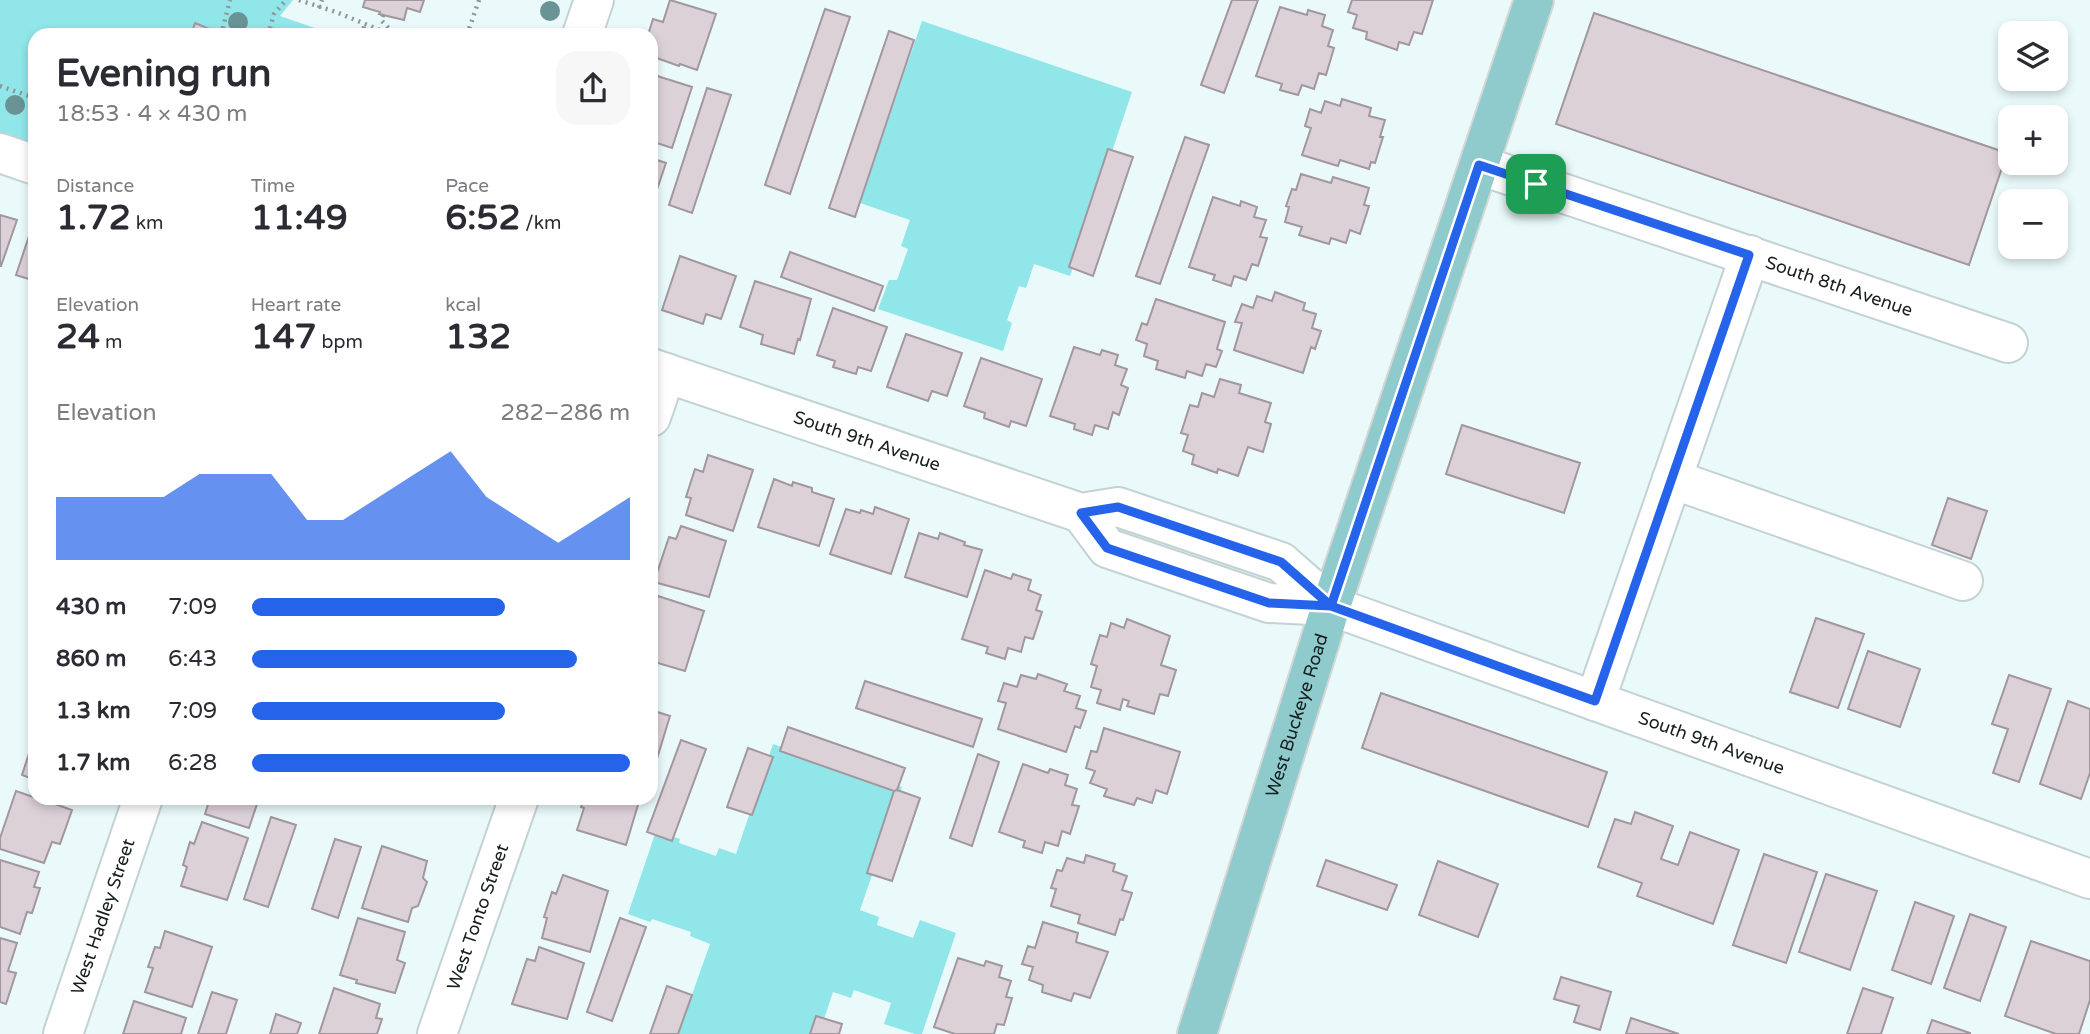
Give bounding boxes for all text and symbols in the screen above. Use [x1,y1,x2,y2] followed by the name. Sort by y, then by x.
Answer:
[1998,21,2068,259] map controls
[1998,21,2068,91] button: layers
[56,51,271,97] text: Evening run
[556,51,630,125] button: share
[56,100,247,128] text: 18:53 · 4 × 430 m
[1998,105,2068,175] button: +
[1506,154,1566,214] pin
[1517,165,1555,203] icon: arrive
[56,175,134,197] text: Distance
[251,175,295,197] text: Time
[445,175,489,197] text: Pace
[1998,189,2068,259] button: −
[56,197,131,239] text: 1.72
[251,197,348,239] text: 11:49
[445,197,520,239] text: 6:52
[131,212,163,234] text: km
[520,212,562,234] text: /km
[1763,251,1916,321] street label: South 8th Avenue
[56,294,139,316] text: Elevation
[251,294,341,316] text: Heart rate
[445,294,481,316] text: kcal
[56,316,100,358] text: 24
[251,316,317,358] text: 147
[445,316,511,358] text: 132
[100,331,122,353] text: m
[317,331,363,353] text: bpm
[56,399,157,427] text: Elevation
[501,399,630,427] text: 282–286 m
[791,406,943,476] street label: South 9th Avenue
[56,593,126,621] text: 430 m
[168,593,217,621] text: 7:09
[1261,631,1333,800] street label: West Buckeye Road
[56,645,126,673] text: 860 m
[168,645,217,673] text: 6:43
[56,697,131,725] text: 1.3 km
[168,697,217,725] text: 7:09
[1635,706,1788,779] street label: South 9th Avenue
[56,749,130,777] text: 1.7 km
[168,749,217,777] text: 6:28
[66,836,139,997] street label: West Hadley Street
[442,841,513,993] street label: West Tonto Street

